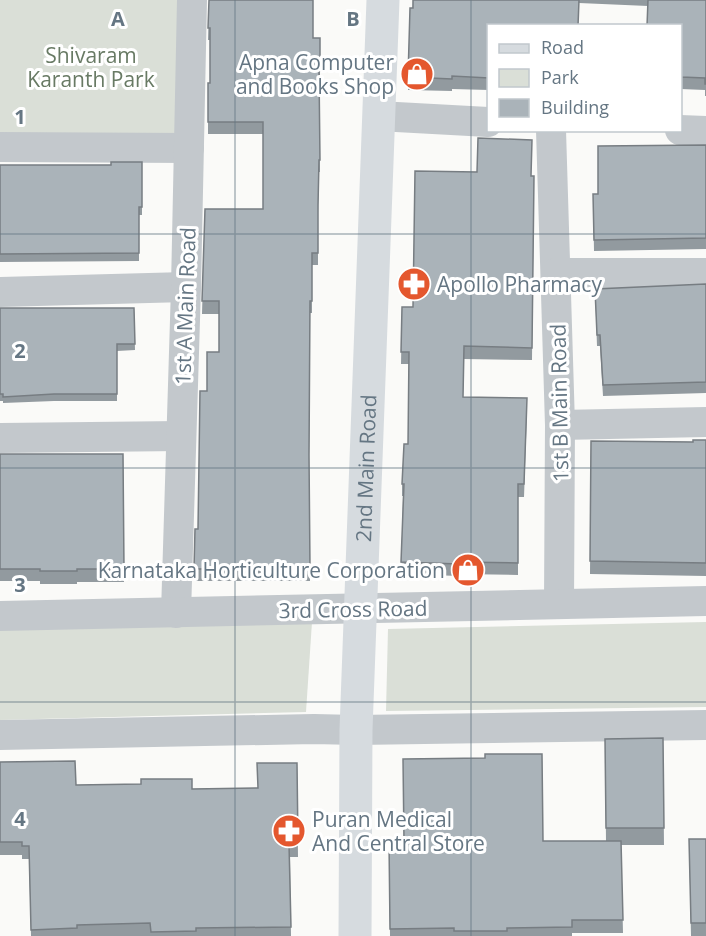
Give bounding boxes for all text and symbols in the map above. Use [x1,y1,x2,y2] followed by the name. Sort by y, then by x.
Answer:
[111,5,125,32] text: A
[346,5,360,32] text: B
[487,24,682,132] legend
[541,35,584,59] text: Road
[27,41,155,93] park label: Shivaram Karanth Park
[236,48,394,100] place label: Apna Computer and Books Shop
[399,56,435,92] shop icon: Apna Computer and Books Shop
[541,65,579,89] text: Park
[541,95,609,119] text: Building
[14,103,26,130] text: 1
[168,227,202,385] street label: 1st A Main Road
[396,266,432,302] pharmacy icon: Apollo Pharmacy
[437,270,602,298] place label: Apollo Pharmacy
[544,324,574,482] street label: 1st B Main Road
[14,337,26,364] text: 2
[349,394,382,542] street label: 2nd Main Road
[450,552,486,588] shop icon: Karnataka Horticulture Corporation
[98,556,445,584] place label: Karnataka Horticulture Corporation
[14,571,26,598] text: 3
[278,594,428,624] street label: 3rd Cross Road
[14,805,26,832] text: 4
[312,805,485,857] place label: Puran Medical And Central Store
[271,813,307,849] pharmacy icon: Puran Medical And Central Store

